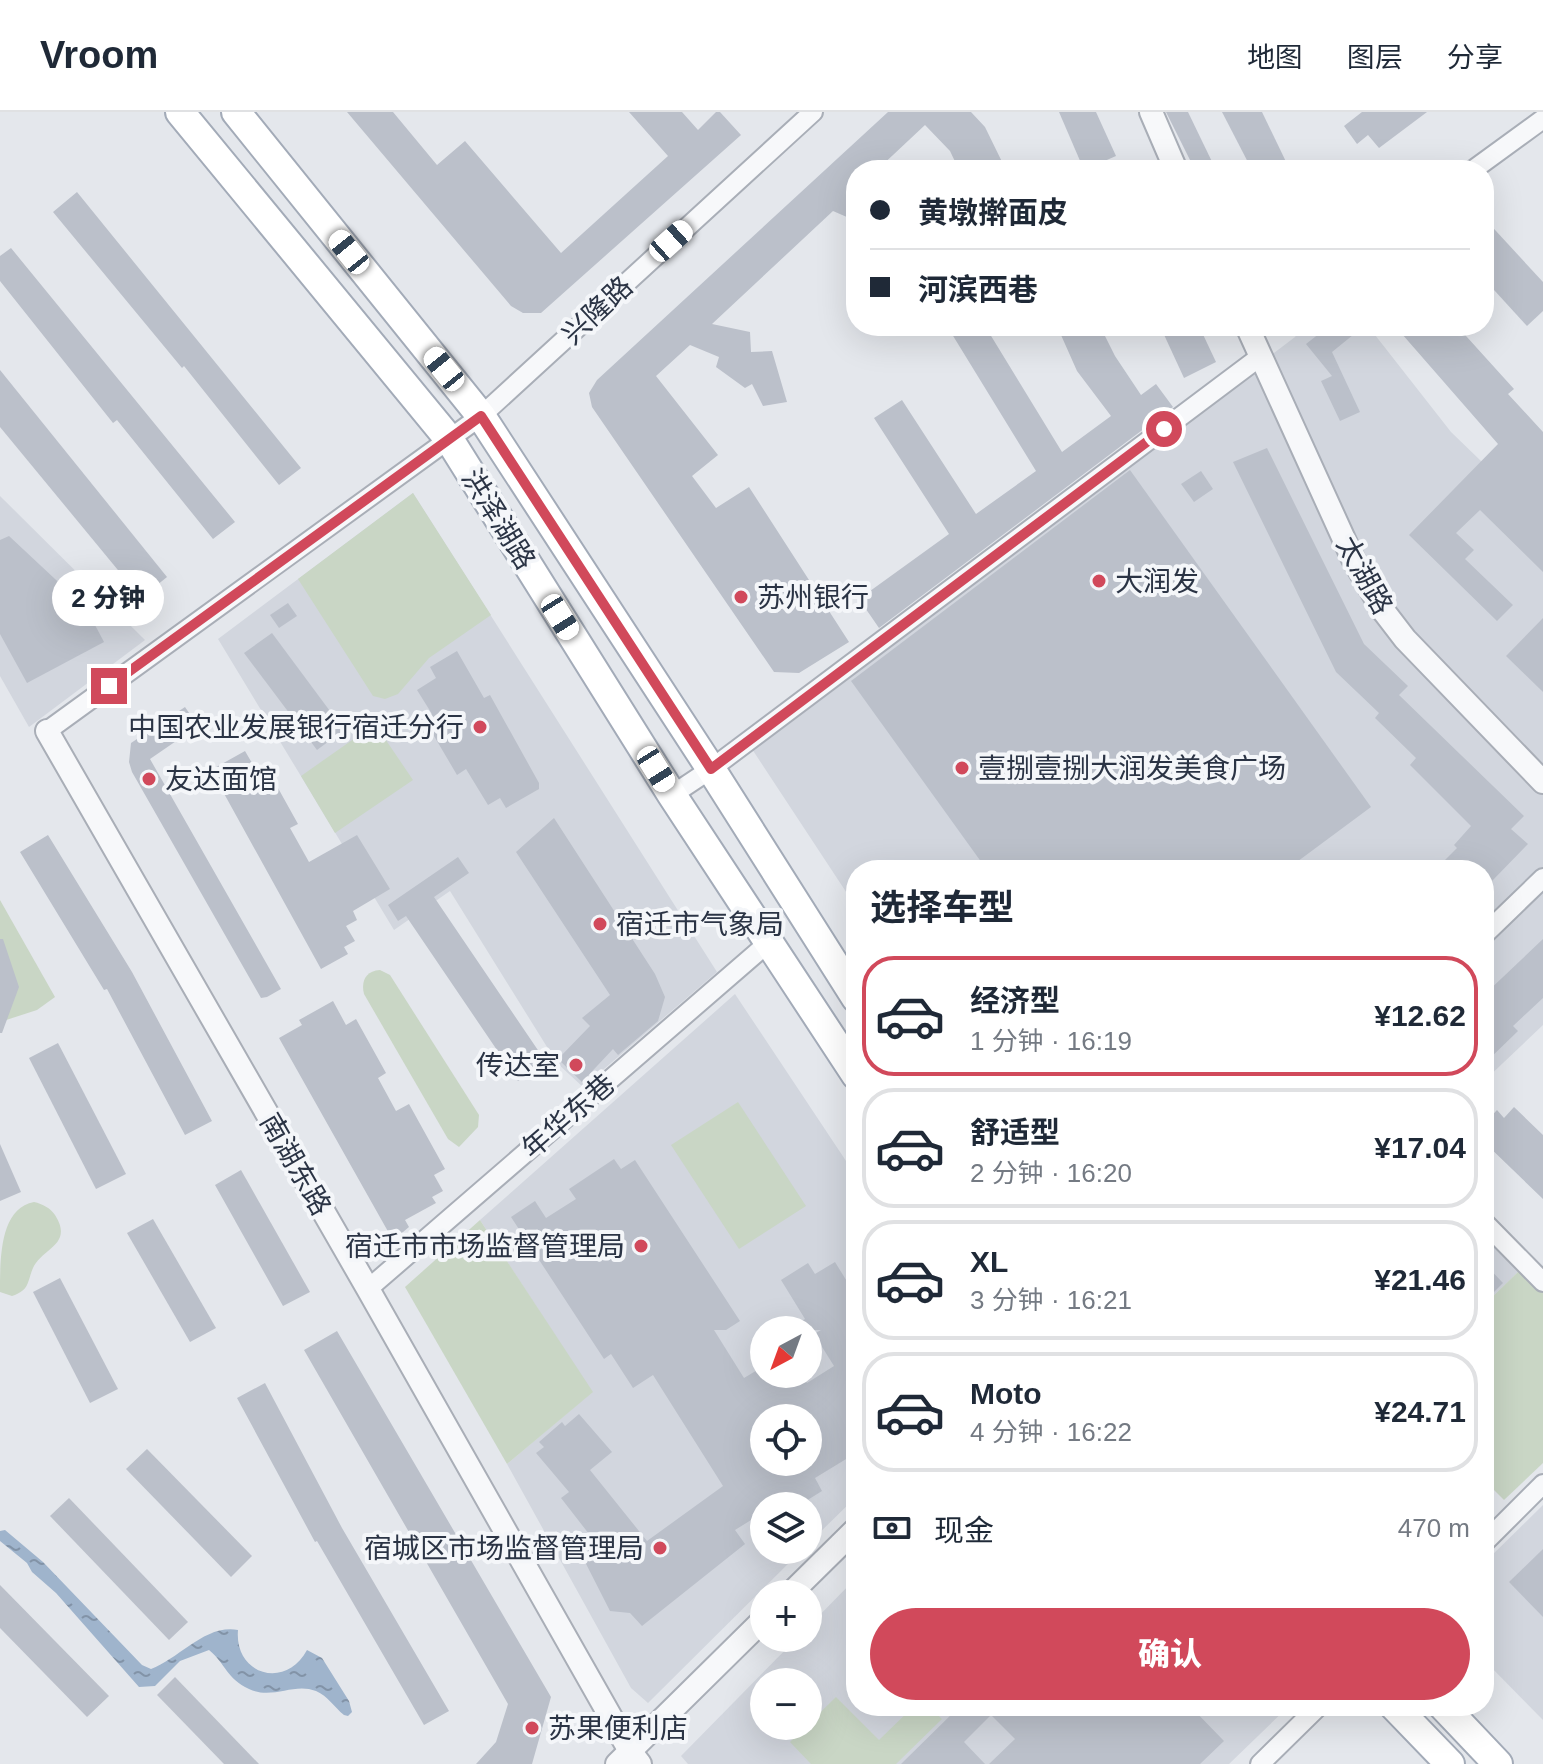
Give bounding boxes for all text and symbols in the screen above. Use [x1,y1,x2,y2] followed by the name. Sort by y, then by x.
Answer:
[40,34,158,76] text: Vroom
[1247,42,1303,73] text: 地图
[1347,42,1403,73] text: 图层
[1447,42,1503,73] text: 分享
[918,196,1068,229] text: 黄墩擀面皮
[645,216,697,266] car
[325,226,373,278] car
[556,270,639,350] street label: 兴隆路
[918,273,1038,306] text: 河滨西巷
[420,343,468,395] car
[1146,411,1182,447] route start
[456,464,541,575] street label: 洪泽湖路
[1331,531,1398,619] street label: 太湖路
[1115,566,1199,597] place label: 大润发
[53,570,165,626] callout: 2 分钟
[1090,572,1108,590] marker: 大润发
[757,582,869,613] place label: 苏州银行
[71,583,145,613] text: 2 分钟
[732,588,750,606] marker: 苏州银行
[537,590,583,644] car
[91,668,127,704] route end
[128,712,464,743] place label: 中国农业发展银行宿迁分行
[471,718,489,736] marker: 中国农业发展银行宿迁分行
[633,742,679,796] car
[978,753,1286,784] place label: 壹捌壹捌大润发美食广场
[953,759,971,777] marker: 壹捌壹捌大润发美食广场
[165,764,277,795] place label: 友达面馆
[140,770,158,788] marker: 友达面馆
[870,887,1014,928] text: 选择车型
[616,909,784,940] place label: 宿迁市气象局
[591,915,609,933] marker: 宿迁市气象局
[874,980,946,1052] icon: car
[970,984,1060,1017] text: 经济型
[1374,999,1466,1032] text: ¥12.62
[970,1026,1132,1056] text: 1 分钟 · 16:19
[476,1050,560,1081] place label: 传达室
[567,1056,585,1074] marker: 传达室
[516,1068,621,1165] street label: 年华东巷
[254,1108,337,1221] street label: 南湖东路
[874,1112,946,1184] icon: car
[970,1116,1060,1149] text: 舒适型
[1374,1131,1466,1164] text: ¥17.04
[970,1158,1132,1188] text: 2 分钟 · 16:20
[345,1231,625,1262] place label: 宿迁市市场监督管理局
[632,1237,650,1255] marker: 宿迁市市场监督管理局
[874,1244,946,1316] icon: car
[970,1245,1008,1278] text: XL
[1374,1263,1466,1296] text: ¥21.46
[970,1285,1132,1315] text: 3 分钟 · 16:21
[750,1316,822,1388] north arrow
[750,1316,822,1740] map controls
[874,1376,946,1448] icon: car
[970,1377,1042,1410] text: Moto
[1374,1395,1466,1428] text: ¥24.71
[750,1404,822,1476] button: locate
[970,1417,1132,1447] text: 4 分钟 · 16:22
[750,1492,822,1564] button: layers
[870,1506,914,1550] icon: cash
[1398,1513,1470,1543] text: 470 m
[934,1514,994,1547] text: 现金
[364,1533,644,1564] place label: 宿城区市场监督管理局
[651,1539,669,1557] marker: 宿城区市场监督管理局
[750,1580,822,1652] button: +
[870,1608,1470,1700] button: 确认
[750,1668,822,1740] button: −
[548,1713,688,1744] place label: 苏果便利店
[523,1719,541,1737] marker: 苏果便利店

